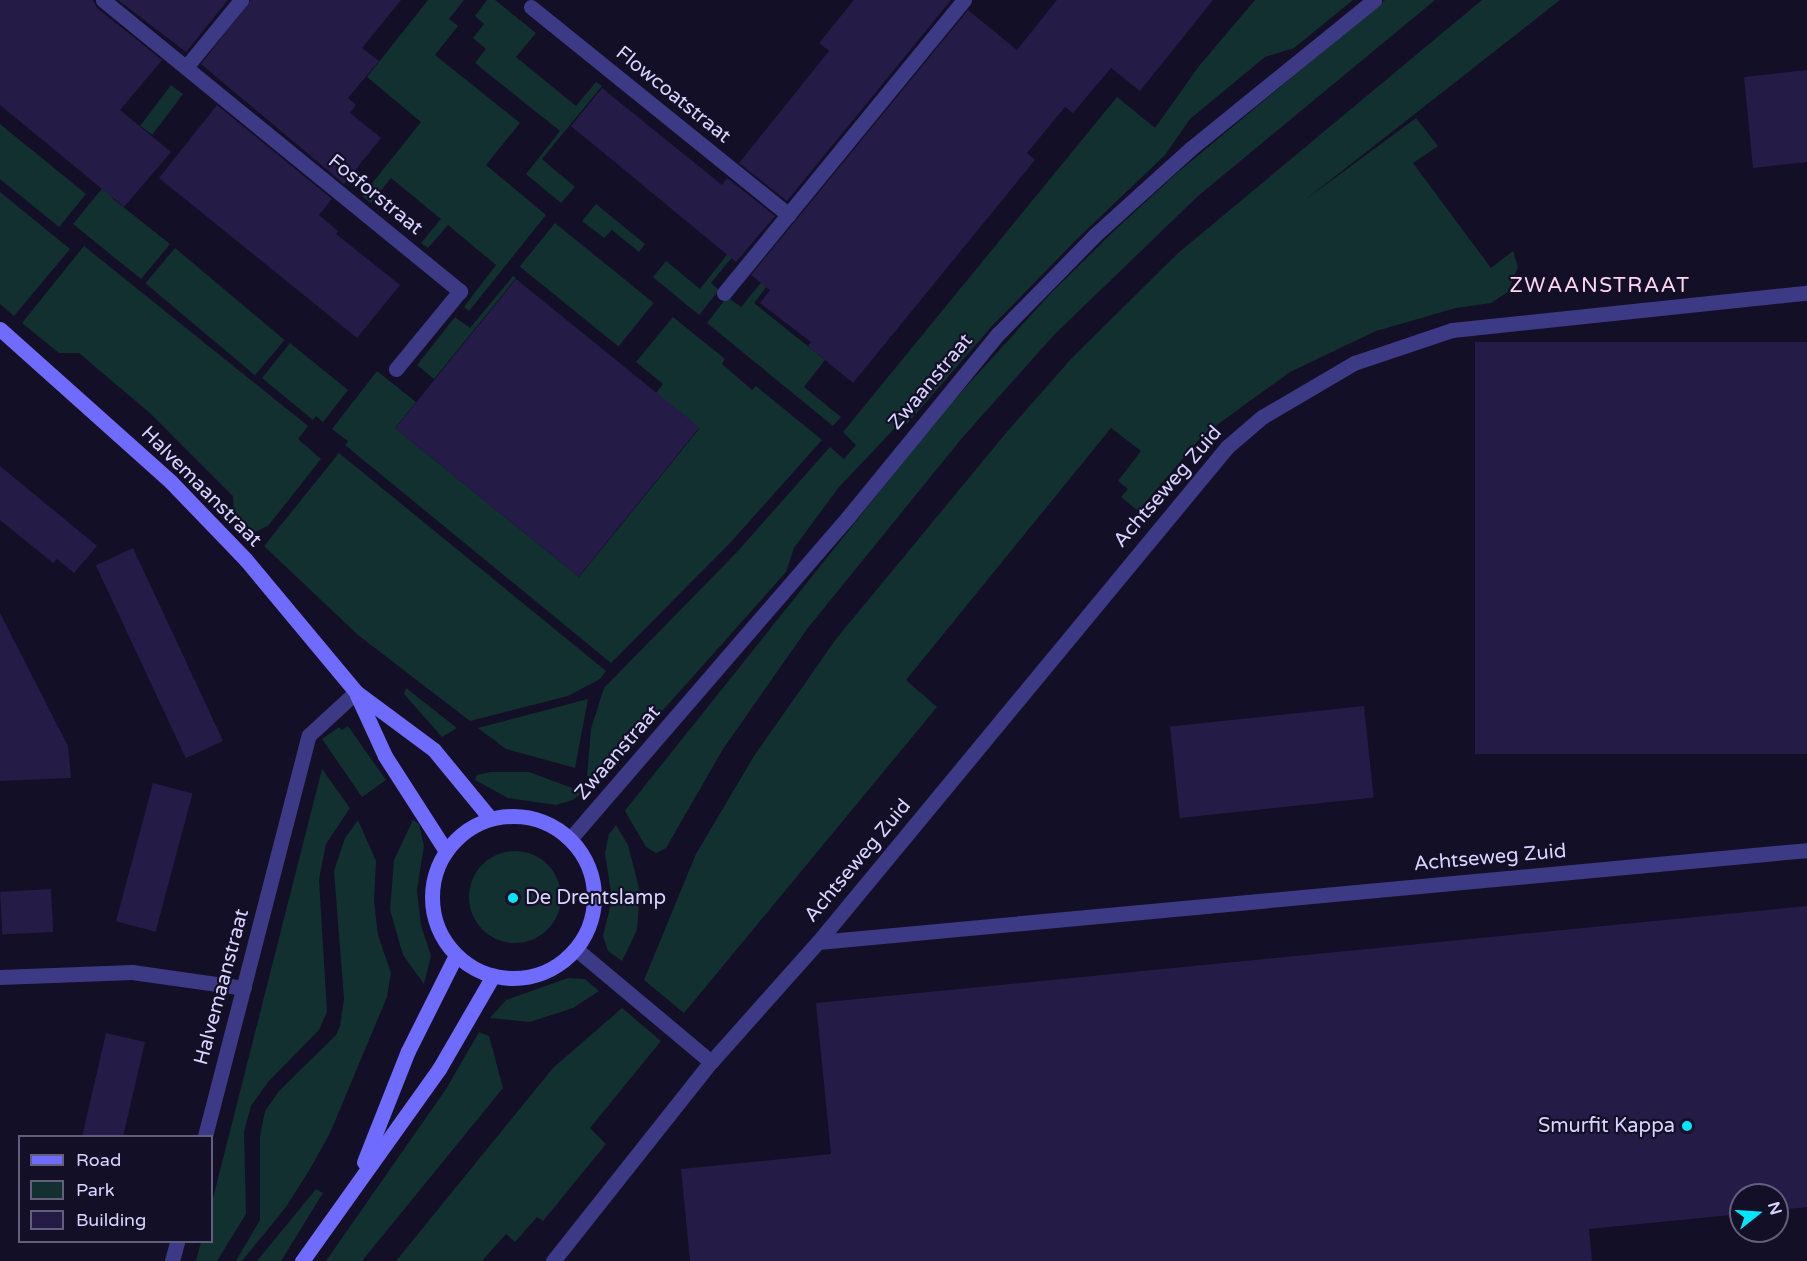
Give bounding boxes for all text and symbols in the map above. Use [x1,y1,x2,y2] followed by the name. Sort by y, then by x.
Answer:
[611,41,735,149] street label: Flowcoatstraat
[323,150,427,240] street label: Fosforstraat
[1509,273,1691,299] district label: ZWAANSTRAAT
[884,329,978,435] street label: Zwaanstraat
[1109,421,1227,553] street label: Achtseweg Zuid
[136,422,266,552] street label: Halvemaanstraat
[570,701,666,805] street label: Zwaanstraat
[800,795,916,927] street label: Achtseweg Zuid
[1413,839,1567,877] street label: Achtseweg Zuid
[525,886,666,910] place label: De Drentslamp
[506,891,520,905] marker: De Drentslamp
[190,906,254,1068] street label: Halvemaanstraat
[1538,1114,1675,1138] place label: Smurfit Kappa
[1680,1119,1694,1133] marker: Smurfit Kappa
[18,1135,213,1243] legend
[76,1149,121,1171] text: Road
[76,1179,114,1201] text: Park
[1729,1183,1789,1243] north arrow
[1763,1199,1786,1217] text: N
[76,1209,146,1231] text: Building

